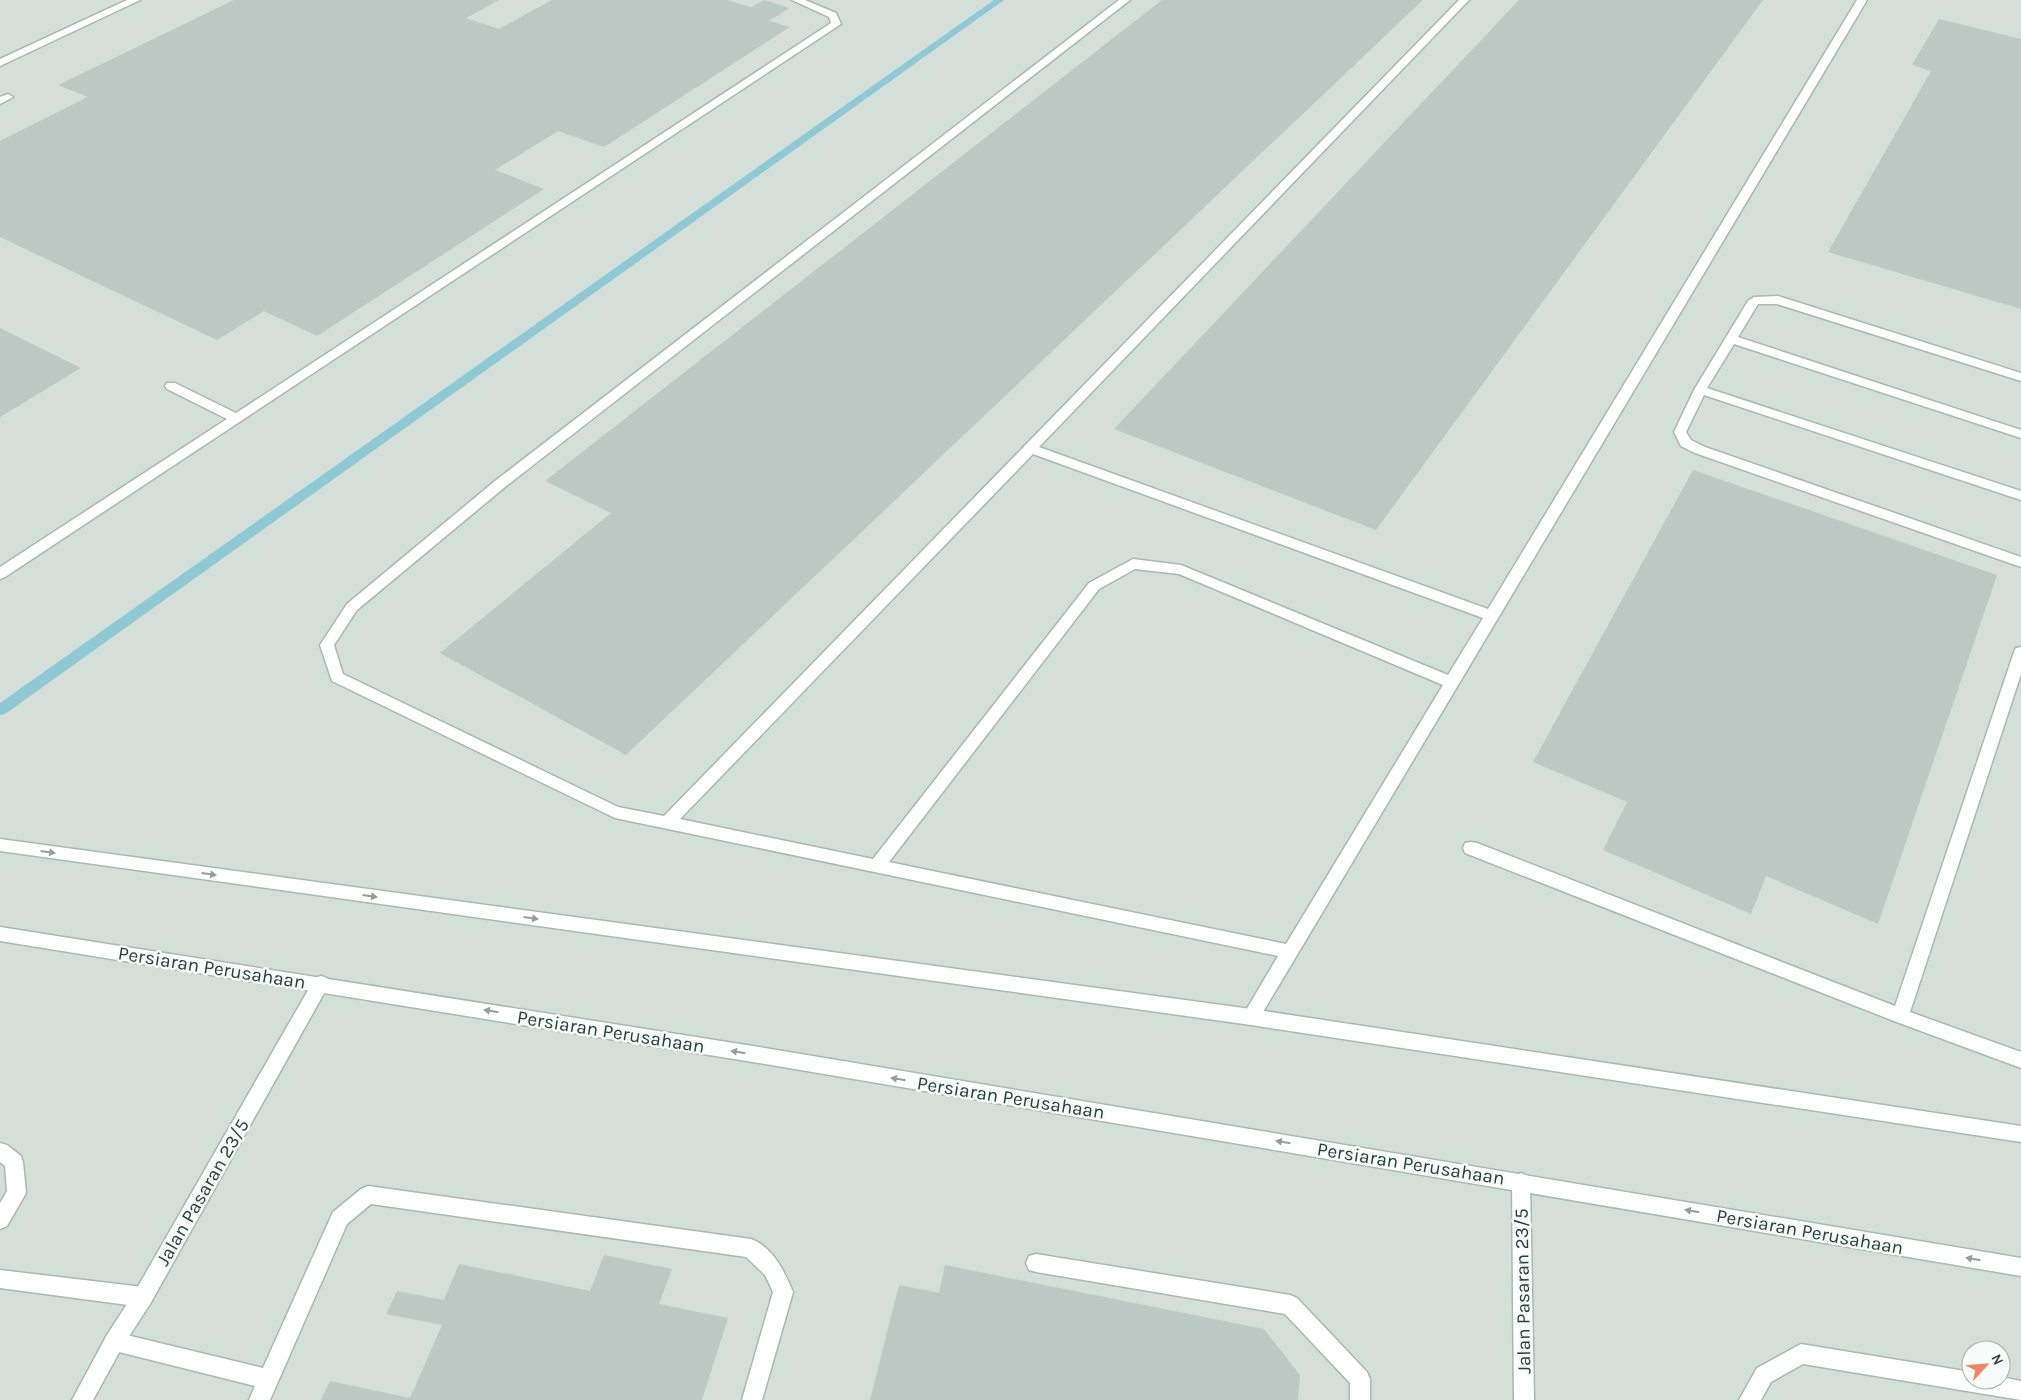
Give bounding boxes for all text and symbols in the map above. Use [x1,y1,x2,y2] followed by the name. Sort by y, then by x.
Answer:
[41,848,57,856] one-way arrow
[202,870,218,878] one-way arrow
[363,892,379,900] one-way arrow
[524,914,540,922] one-way arrow
[117,942,307,994] street label: Persiaran Perusahaan
[516,1006,706,1058] street label: Persiaran Perusahaan
[483,1007,499,1015] one-way arrow
[729,1048,745,1056] one-way arrow
[916,1072,1106,1124] street label: Persiaran Perusahaan
[890,1074,906,1082] one-way arrow
[152,1115,254,1270] street label: Jalan Pasaran 23/5
[1274,1138,1290,1146] one-way arrow
[1316,1138,1506,1190] street label: Persiaran Perusahaan
[1715,1205,1905,1259] street label: Persiaran Perusahaan
[1684,1206,1700,1214] one-way arrow
[1511,1208,1535,1374] street label: Jalan Pasaran 23/5
[1965,1254,1981,1262] one-way arrow
[1961,1340,2011,1390] north arrow
[1987,1351,2007,1368] text: N

